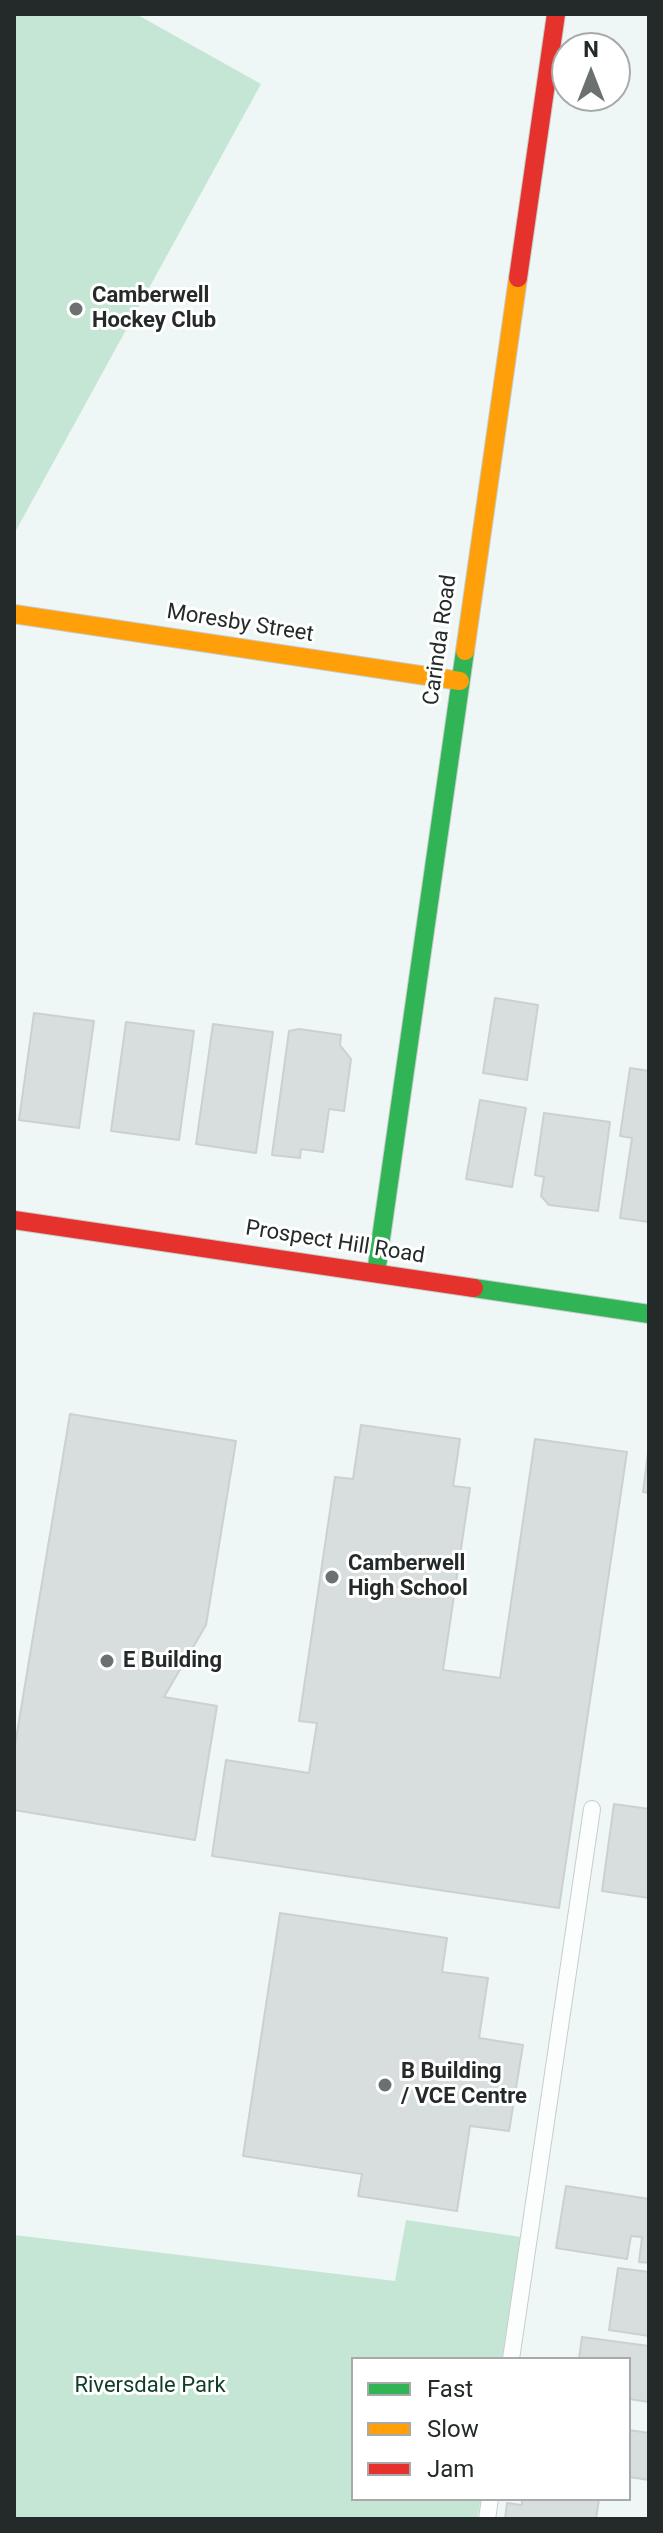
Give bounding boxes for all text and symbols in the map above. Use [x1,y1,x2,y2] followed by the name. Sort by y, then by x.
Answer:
[551,32,631,112] north arrow
[583,37,599,62] text: N
[92,283,216,334] place label: Camberwell Hockey Club
[67,300,85,318] marker: Camberwell Hockey Club
[419,573,463,707] street label: Carinda Road
[165,599,315,649] street label: Moresby Street
[244,1216,426,1270] street label: Prospect Hill Road
[348,1551,468,1602] place label: Camberwell High School
[323,1568,341,1586] marker: Camberwell High School
[123,1648,222,1674] place label: E Building
[98,1652,116,1670] marker: E Building
[401,2059,527,2110] place label: B Building / VCE Centre
[376,2076,394,2094] marker: B Building / VCE Centre
[351,2357,631,2501] legend
[74,2373,226,2399] park label: Riversdale Park
[427,2375,473,2403] text: Fast
[427,2415,479,2443] text: Slow
[427,2455,474,2483] text: Jam

